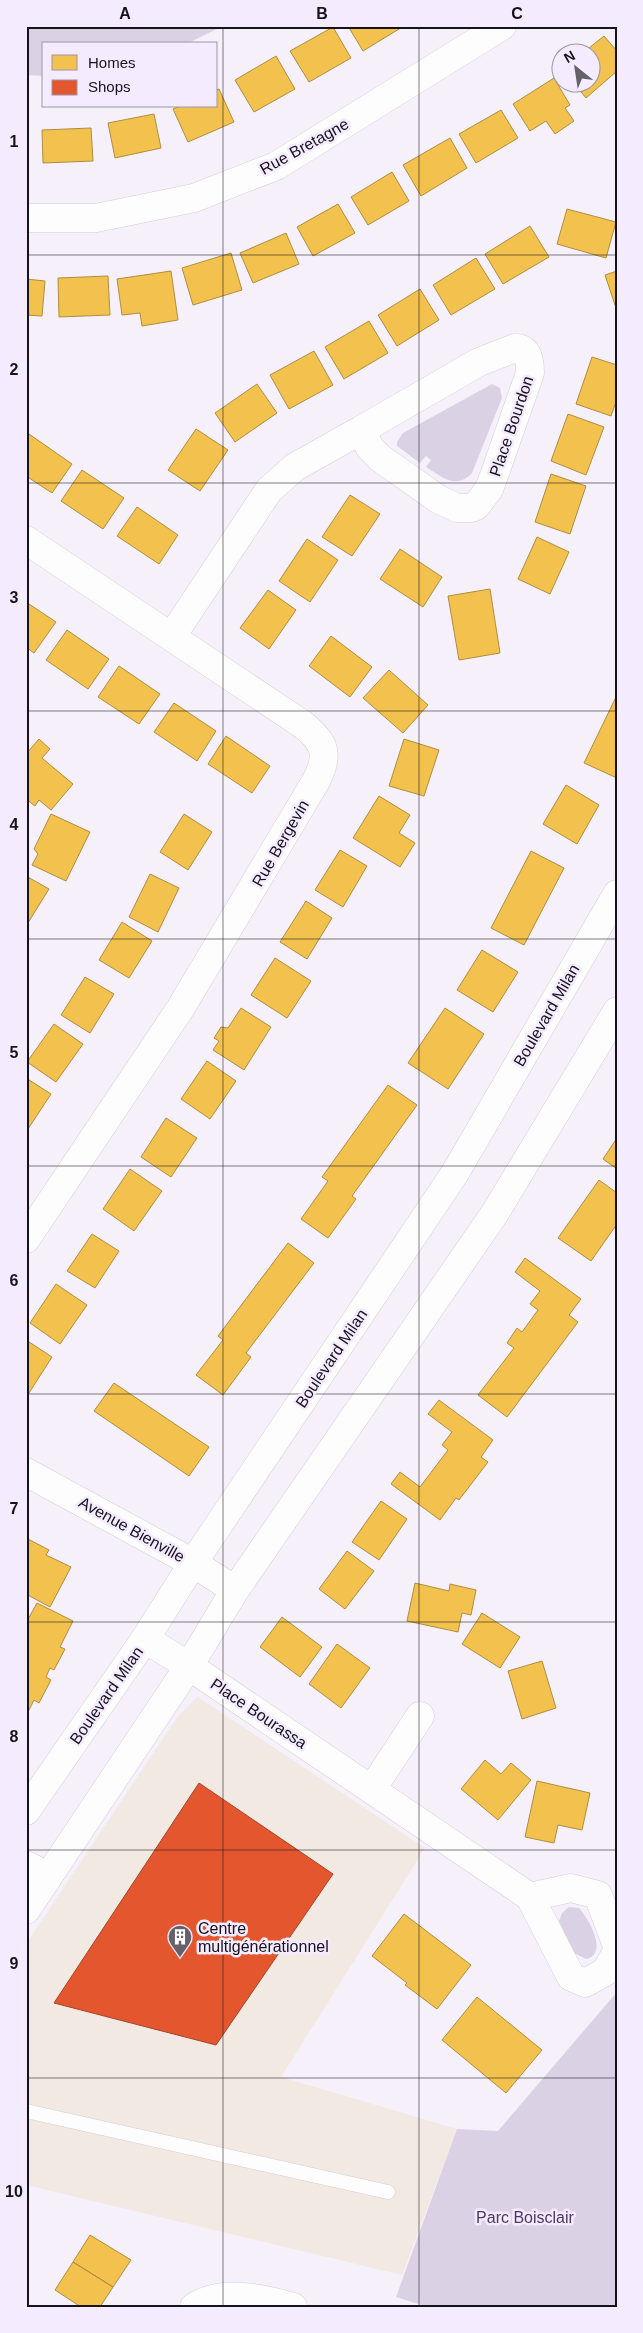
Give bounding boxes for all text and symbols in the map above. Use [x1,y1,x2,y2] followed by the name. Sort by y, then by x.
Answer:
[119,5,131,22] text: A
[316,5,328,22] text: B
[511,5,523,22] text: C
[42,42,218,108] legend
[550,42,600,92] north arrow
[561,47,578,66] text: N
[88,54,136,71] text: Homes
[88,78,131,95] text: Shops
[257,115,352,178] street label: Rue Bretagne
[10,133,19,150] text: 1
[10,361,19,378] text: 2
[486,374,537,479] street label: Place Bourdon
[10,589,19,606] text: 3
[249,797,312,889] street label: Rue Bergevin
[10,816,19,833] text: 4
[510,961,582,1069] street label: Boulevard Milan
[10,1044,19,1061] text: 5
[10,1272,19,1289] text: 6
[292,1306,371,1411] street label: Boulevard Milan
[76,1493,188,1566] street label: Avenue Bienville
[10,1500,19,1517] text: 7
[67,1643,146,1747] street label: Boulevard Milan
[208,1675,310,1752] street label: Place Bourassa
[10,1728,19,1745] text: 8
[198,1920,329,1955] place label: Centre multigénérationnel
[167,1924,193,1958] building icon: Centre multigénérationnel
[10,1955,19,1972] text: 9
[5,2183,23,2200] text: 10
[476,2209,575,2226] park label: Parc Boisclair

